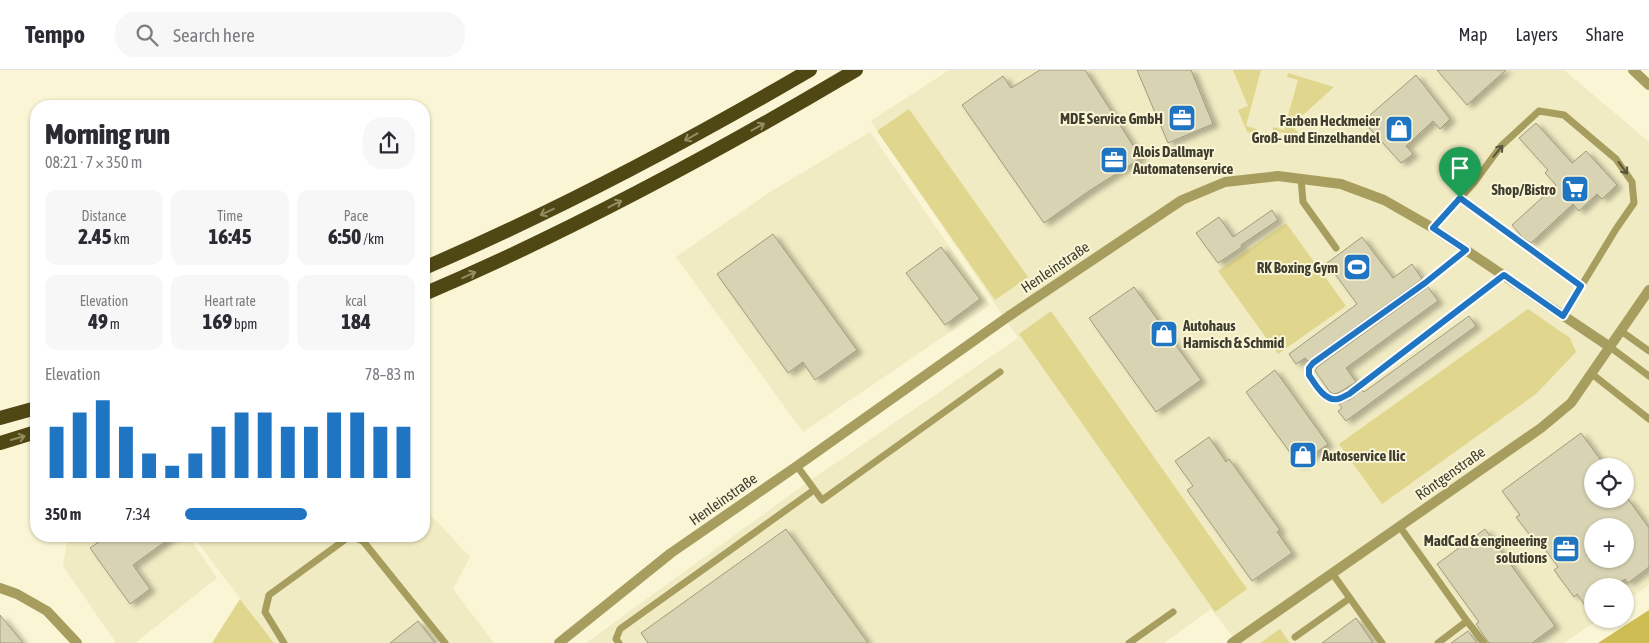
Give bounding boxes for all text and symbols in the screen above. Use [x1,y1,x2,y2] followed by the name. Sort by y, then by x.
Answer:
[115,12,465,57] search box
[25,21,85,48] text: Tempo
[133,21,161,49] icon: search
[173,24,255,46] text: Search here
[1458,24,1487,45] text: Map
[1515,24,1558,45] text: Layers
[1586,24,1624,45] text: Share
[1167,103,1197,133] office icon: MDE Service GmbH
[1060,110,1163,127] place label: MDE Service GmbH
[1251,112,1381,146] place label: Farben Heckmeier Groß- und Einzelhandel
[1384,114,1414,144] shop icon: Farben Heckmeier Groß- und Einzelhandel
[363,117,415,169] button: share
[45,118,170,150] text: Morning run
[751,122,765,132] one-way arrow
[685,133,699,143] one-way arrow
[1132,143,1234,177] place label: Alois Dallmayr Automatenservice
[1493,144,1504,157] one-way arrow
[1099,145,1129,175] office icon: Alois Dallmayr Automatenservice
[1439,147,1481,198] pin
[45,153,142,171] text: 08:21 · 7 × 350 m
[1446,154,1474,182] icon: arrive
[1617,161,1628,174] one-way arrow
[1560,174,1590,204] supermarket icon: Shop/Bistro
[1492,181,1556,198] place label: Shop/Bistro
[607,199,622,208] one-way arrow
[540,207,555,217] one-way arrow
[82,208,126,224] text: Distance
[217,208,243,224] text: Time
[344,208,368,224] text: Pace
[78,224,112,248] text: 2.45
[208,224,252,248] text: 16:45
[328,224,361,248] text: 6:50
[112,231,130,247] text: km
[361,231,384,247] text: /km
[1018,238,1093,296] street label: Henleinstraße
[1342,252,1372,282] sports icon: RK Boxing Gym
[1257,259,1338,276] place label: RK Boxing Gym
[461,269,476,279] one-way arrow
[80,293,128,309] text: Elevation
[204,293,256,309] text: Heart rate
[345,293,367,309] text: kcal
[88,309,108,333] text: 49
[203,309,232,333] text: 169
[341,309,371,333] text: 184
[108,316,120,332] text: m
[232,316,257,332] text: bpm
[1182,317,1284,351] place label: Autohaus Harnisch & Schmid
[1149,319,1179,349] shop icon: Autohaus Harnisch & Schmid
[45,365,100,383] text: Elevation
[365,365,415,383] text: 78–83 m
[10,432,26,442] one-way arrow
[1288,440,1318,470] shop icon: Autoservice Ilic
[1412,443,1488,503] street label: Röntgenstraße
[1321,447,1406,464] place label: Autoservice Ilic
[1584,458,1634,628] map controls
[1584,458,1634,508] button: locate
[686,469,760,529] street label: Henleinstraße
[45,505,81,523] text: 350 m
[125,505,150,523] text: 7:34
[1584,518,1634,568] button: +
[1424,532,1548,566] place label: MadCad & engineering solutions
[1551,534,1581,564] office icon: MadCad & engineering solutions
[1584,578,1634,628] button: −

